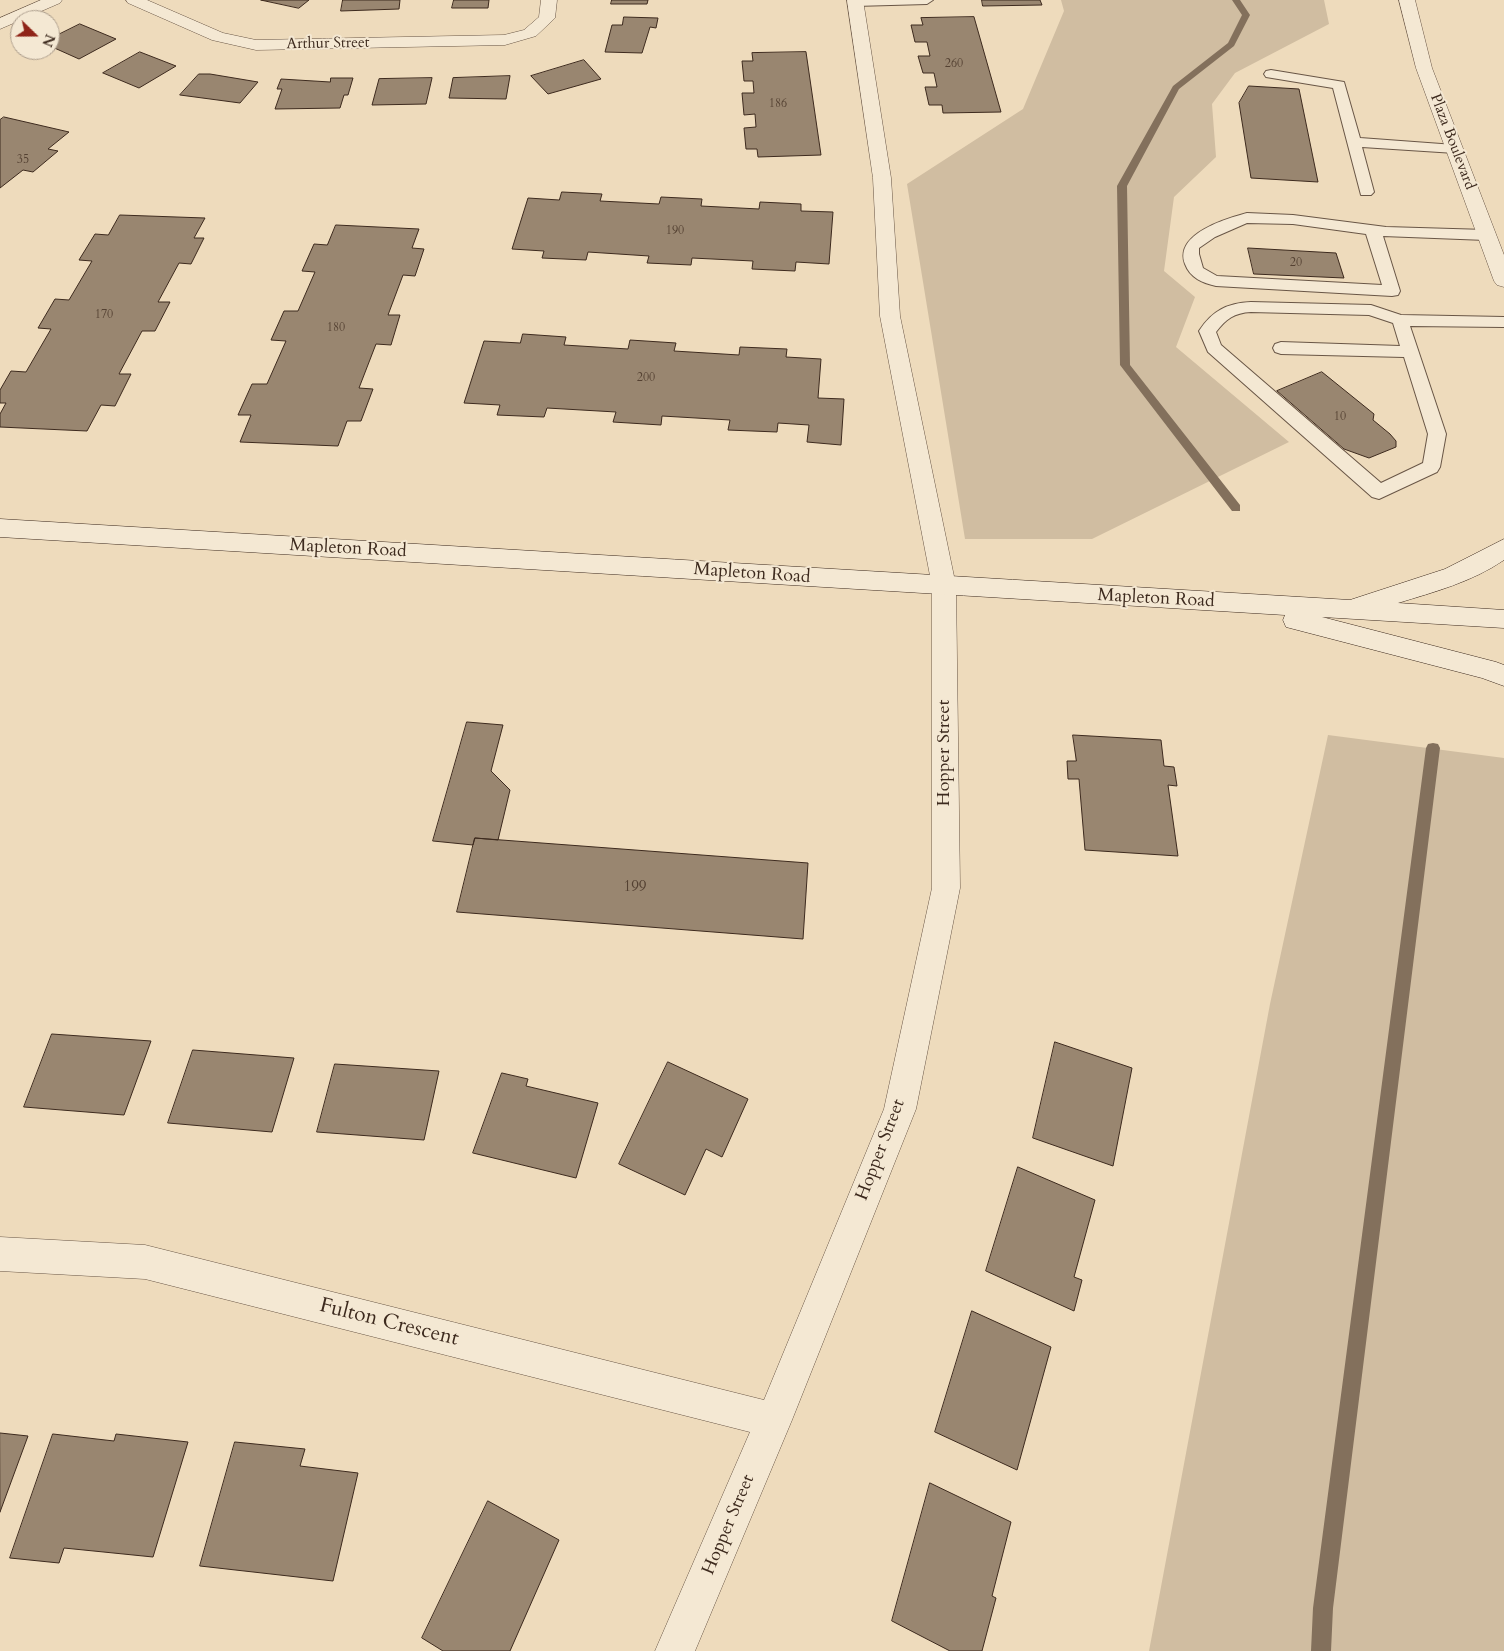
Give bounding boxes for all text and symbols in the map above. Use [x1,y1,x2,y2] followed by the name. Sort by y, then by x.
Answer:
[10,10,60,60] north arrow
[37,31,60,50] text: N
[286,34,370,54] street label: Arthur Street
[945,57,963,71] house number: 260
[1425,92,1479,192] street label: Plaza Boulevard
[769,97,787,111] house number: 186
[17,153,29,167] house number: 35
[666,224,684,238] house number: 190
[1290,256,1302,270] house number: 20
[95,308,113,322] house number: 170
[327,321,345,335] house number: 180
[637,371,655,385] house number: 200
[1334,410,1346,424] house number: 10
[289,535,407,563] street label: Mapleton Road
[693,559,811,589] street label: Mapleton Road
[1097,585,1215,613] street label: Mapleton Road
[934,700,956,806] street label: Hopper Street
[623,879,647,897] house number: 199
[852,1096,910,1204] street label: Hopper Street
[317,1294,461,1352] street label: Fulton Crescent
[698,1472,760,1578] street label: Hopper Street

